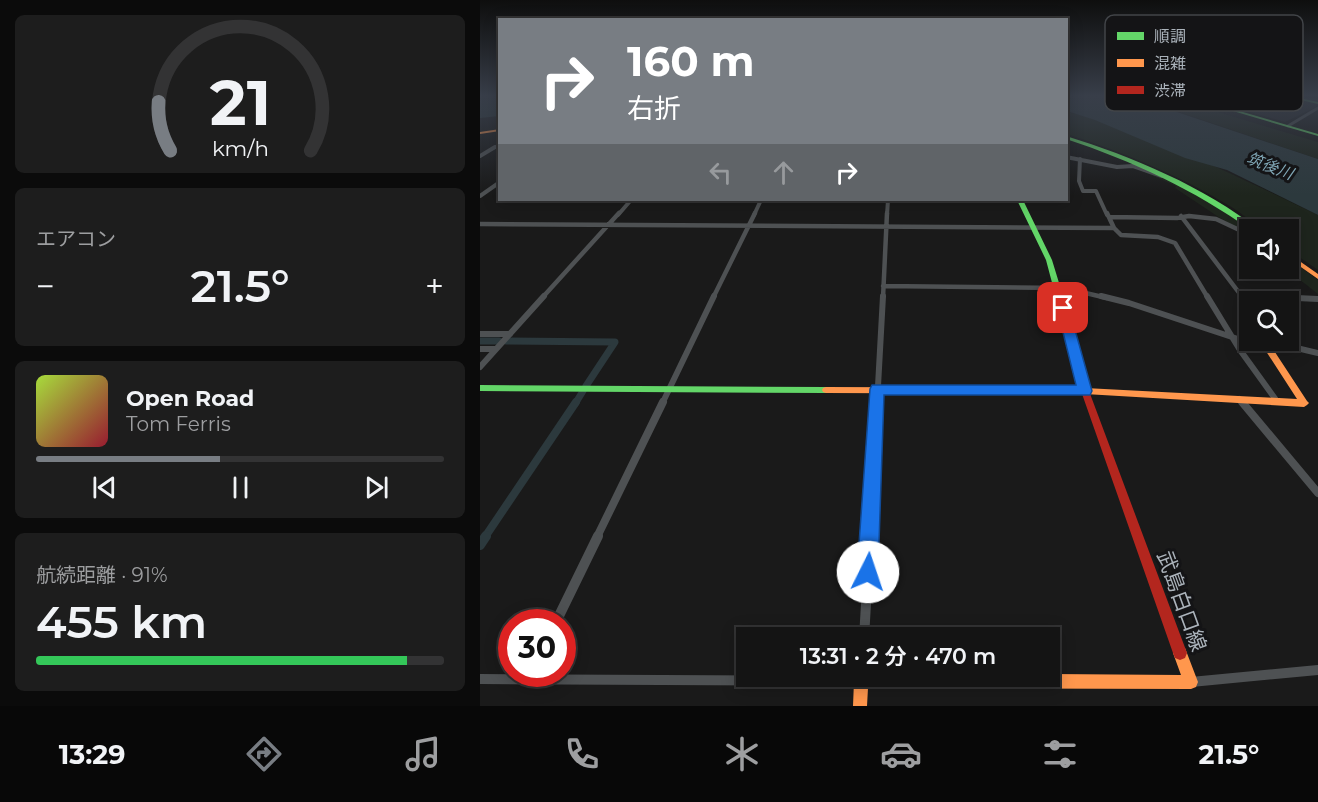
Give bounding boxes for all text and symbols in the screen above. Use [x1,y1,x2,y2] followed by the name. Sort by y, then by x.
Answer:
[1105,15,1303,111] legend
[1154,27,1186,46] text: 順調
[627,35,755,87] text: 160 m
[528,42,606,120] icon: right
[1154,54,1186,73] text: 混雑
[209,65,271,141] text: 21
[1154,81,1186,100] text: 渋滞
[627,92,681,125] text: 右折
[211,135,269,161] text: km/h
[1244,149,1298,184] water label: 筑後川
[704,156,737,189] icon: left
[767,156,800,189] icon: ahead
[830,156,863,189] icon: right
[1239,219,1299,351] map controls
[1239,219,1299,279] button: sound
[36,227,116,251] text: エアコン
[190,258,290,313] text: 21.5°
[36,266,55,306] text: −
[425,266,444,306] text: +
[1037,282,1088,333] pin
[1046,291,1079,324] icon: arrive
[1239,291,1299,351] button: search
[126,385,254,412] text: Open Road
[126,412,231,436] text: Tom Ferris
[88,471,121,504] icon: previous
[224,471,257,504] icon: pause
[360,471,393,504] icon: next
[836,540,900,604] position arrow
[1152,547,1212,655] street label: 武島白口線
[36,563,168,587] text: 航続距離 · 91%
[36,594,207,649] text: 455 km
[498,609,576,687] speed limit sign: 30
[800,643,996,670] text: 13:31 · 2 分 · 470 m
[243,733,285,775] icon: directions
[402,733,444,775] icon: music
[561,733,603,775] icon: phone
[721,733,763,775] icon: climate
[880,733,922,775] icon: car
[1039,733,1081,775] icon: filters
[59,738,125,771] text: 13:29
[1199,738,1259,771] text: 21.5°

